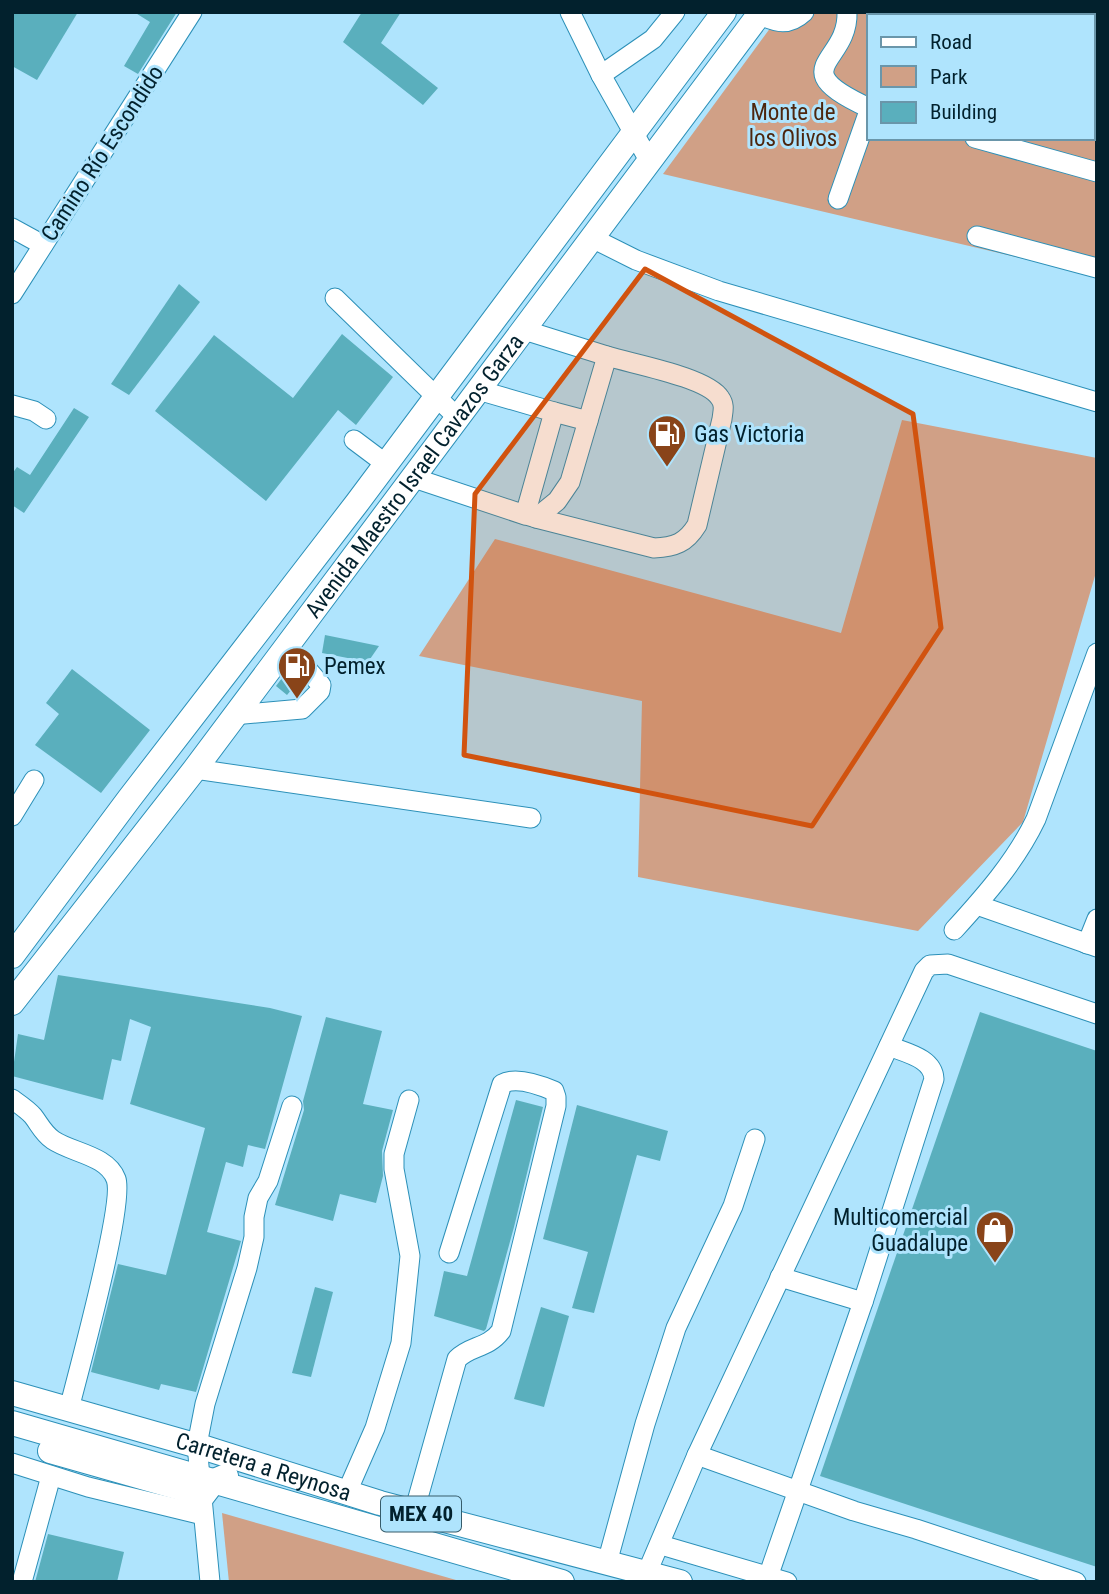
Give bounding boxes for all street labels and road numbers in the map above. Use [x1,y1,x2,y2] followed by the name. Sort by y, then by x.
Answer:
[36,60,169,246] street label: Camino Río Escondido
[300,329,529,623] street label: Avenida Maestro Israel Cavazos Garza
[173,1427,354,1507] street label: Carretera a Reynosa
[381,1496,461,1532] road number: MEX 40

